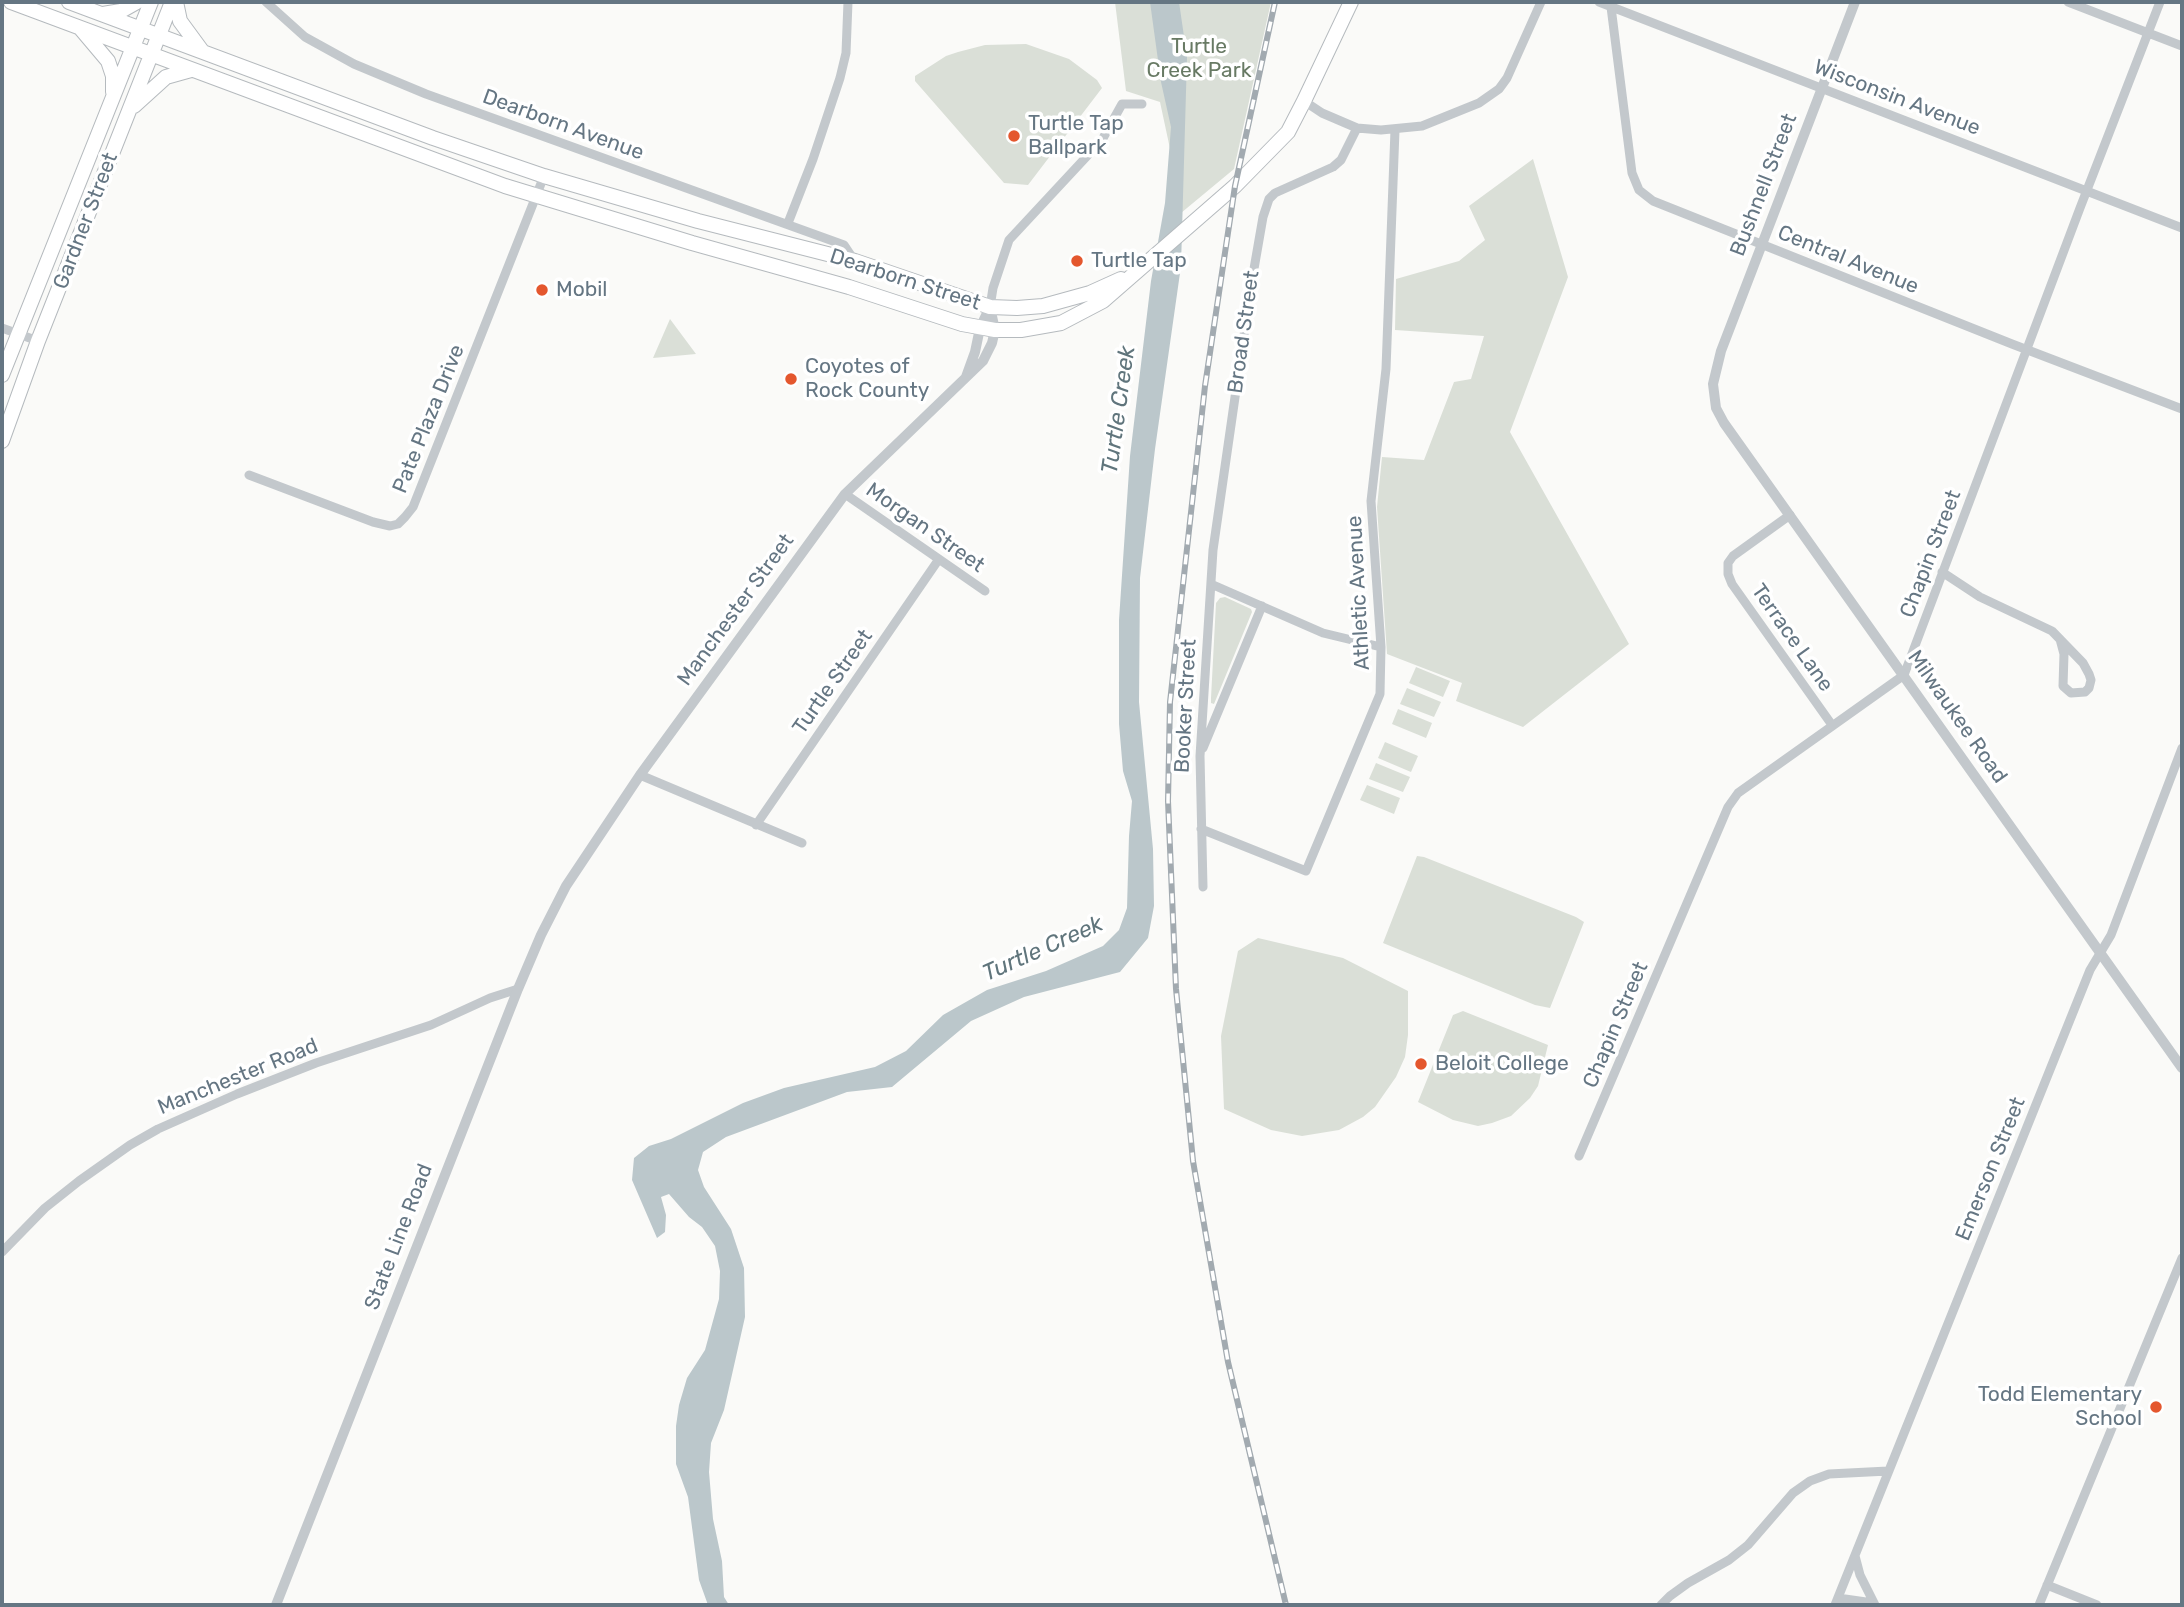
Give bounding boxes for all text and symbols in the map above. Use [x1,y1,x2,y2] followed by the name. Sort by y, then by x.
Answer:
[1147,34,1251,84] park label: Turtle Creek Park
[1810,55,1984,141] street label: Wisconsin Avenue
[479,84,647,166] street label: Dearborn Avenue
[1725,110,1803,260] street label: Bushnell Street
[1028,111,1124,161] place label: Turtle Tap Ballpark
[1006,128,1022,144] marker: Turtle Tap Ballpark
[48,149,124,293] street label: Gardner Street
[1774,220,1922,300] street label: Central Avenue
[826,244,984,316] street label: Dearborn Street
[1091,248,1187,274] place label: Turtle Tap
[1069,253,1085,269] marker: Turtle Tap
[1223,269,1265,395] street label: Broad Street
[556,277,607,303] place label: Mobil
[534,282,550,298] marker: Mobil
[388,341,470,497] street label: Pate Plaza Drive
[1096,344,1142,476] water label: Turtle Creek
[805,354,929,404] place label: Coyotes of Rock County
[783,371,799,387] marker: Coyotes of Rock County
[861,478,989,578] street label: Morgan Street
[1895,487,1967,621] street label: Chapin Street
[1342,515,1376,671] street label: Athletic Avenue
[672,529,800,691] street label: Manchester Street
[1746,579,1838,697] street label: Terrace Lane
[788,625,878,739] street label: Turtle Street
[1170,638,1202,774] street label: Booker Street
[1902,646,2012,788] street label: Milwaukee Road
[979,910,1107,988] water label: Turtle Creek
[1578,958,1654,1092] street label: Chapin Street
[154,1033,322,1121] street label: Manchester Road
[1435,1051,1569,1077] place label: Beloit College
[1413,1056,1429,1072] marker: Beloit College
[1951,1094,2031,1244] street label: Emerson Street
[360,1161,438,1313] street label: State Line Road
[1978,1382,2142,1432] place label: Todd Elementary School
[2148,1399,2164,1415] marker: Todd Elementary School

